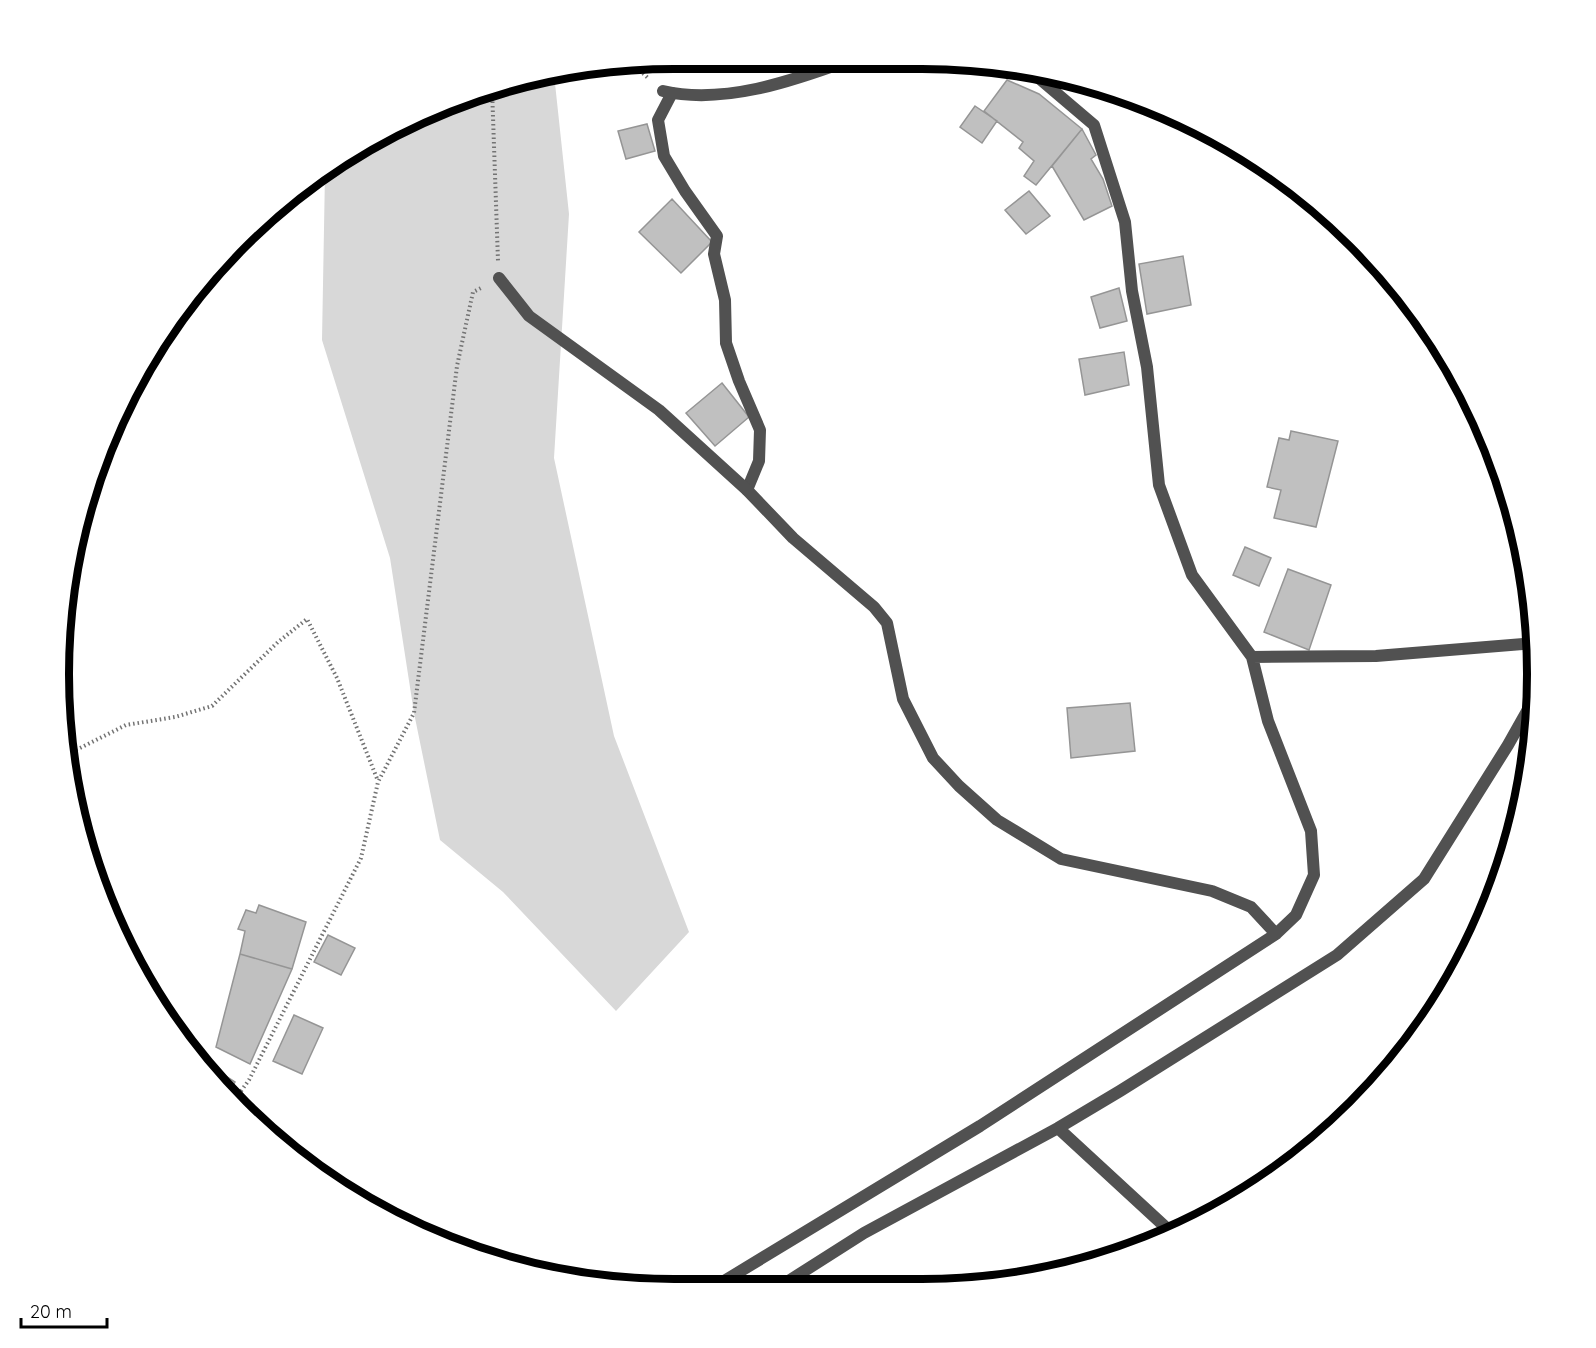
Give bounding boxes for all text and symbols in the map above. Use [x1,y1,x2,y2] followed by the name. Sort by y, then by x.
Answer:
[21,1291,106,1329] scale bar
[30,1300,72,1323] text: 20 m

